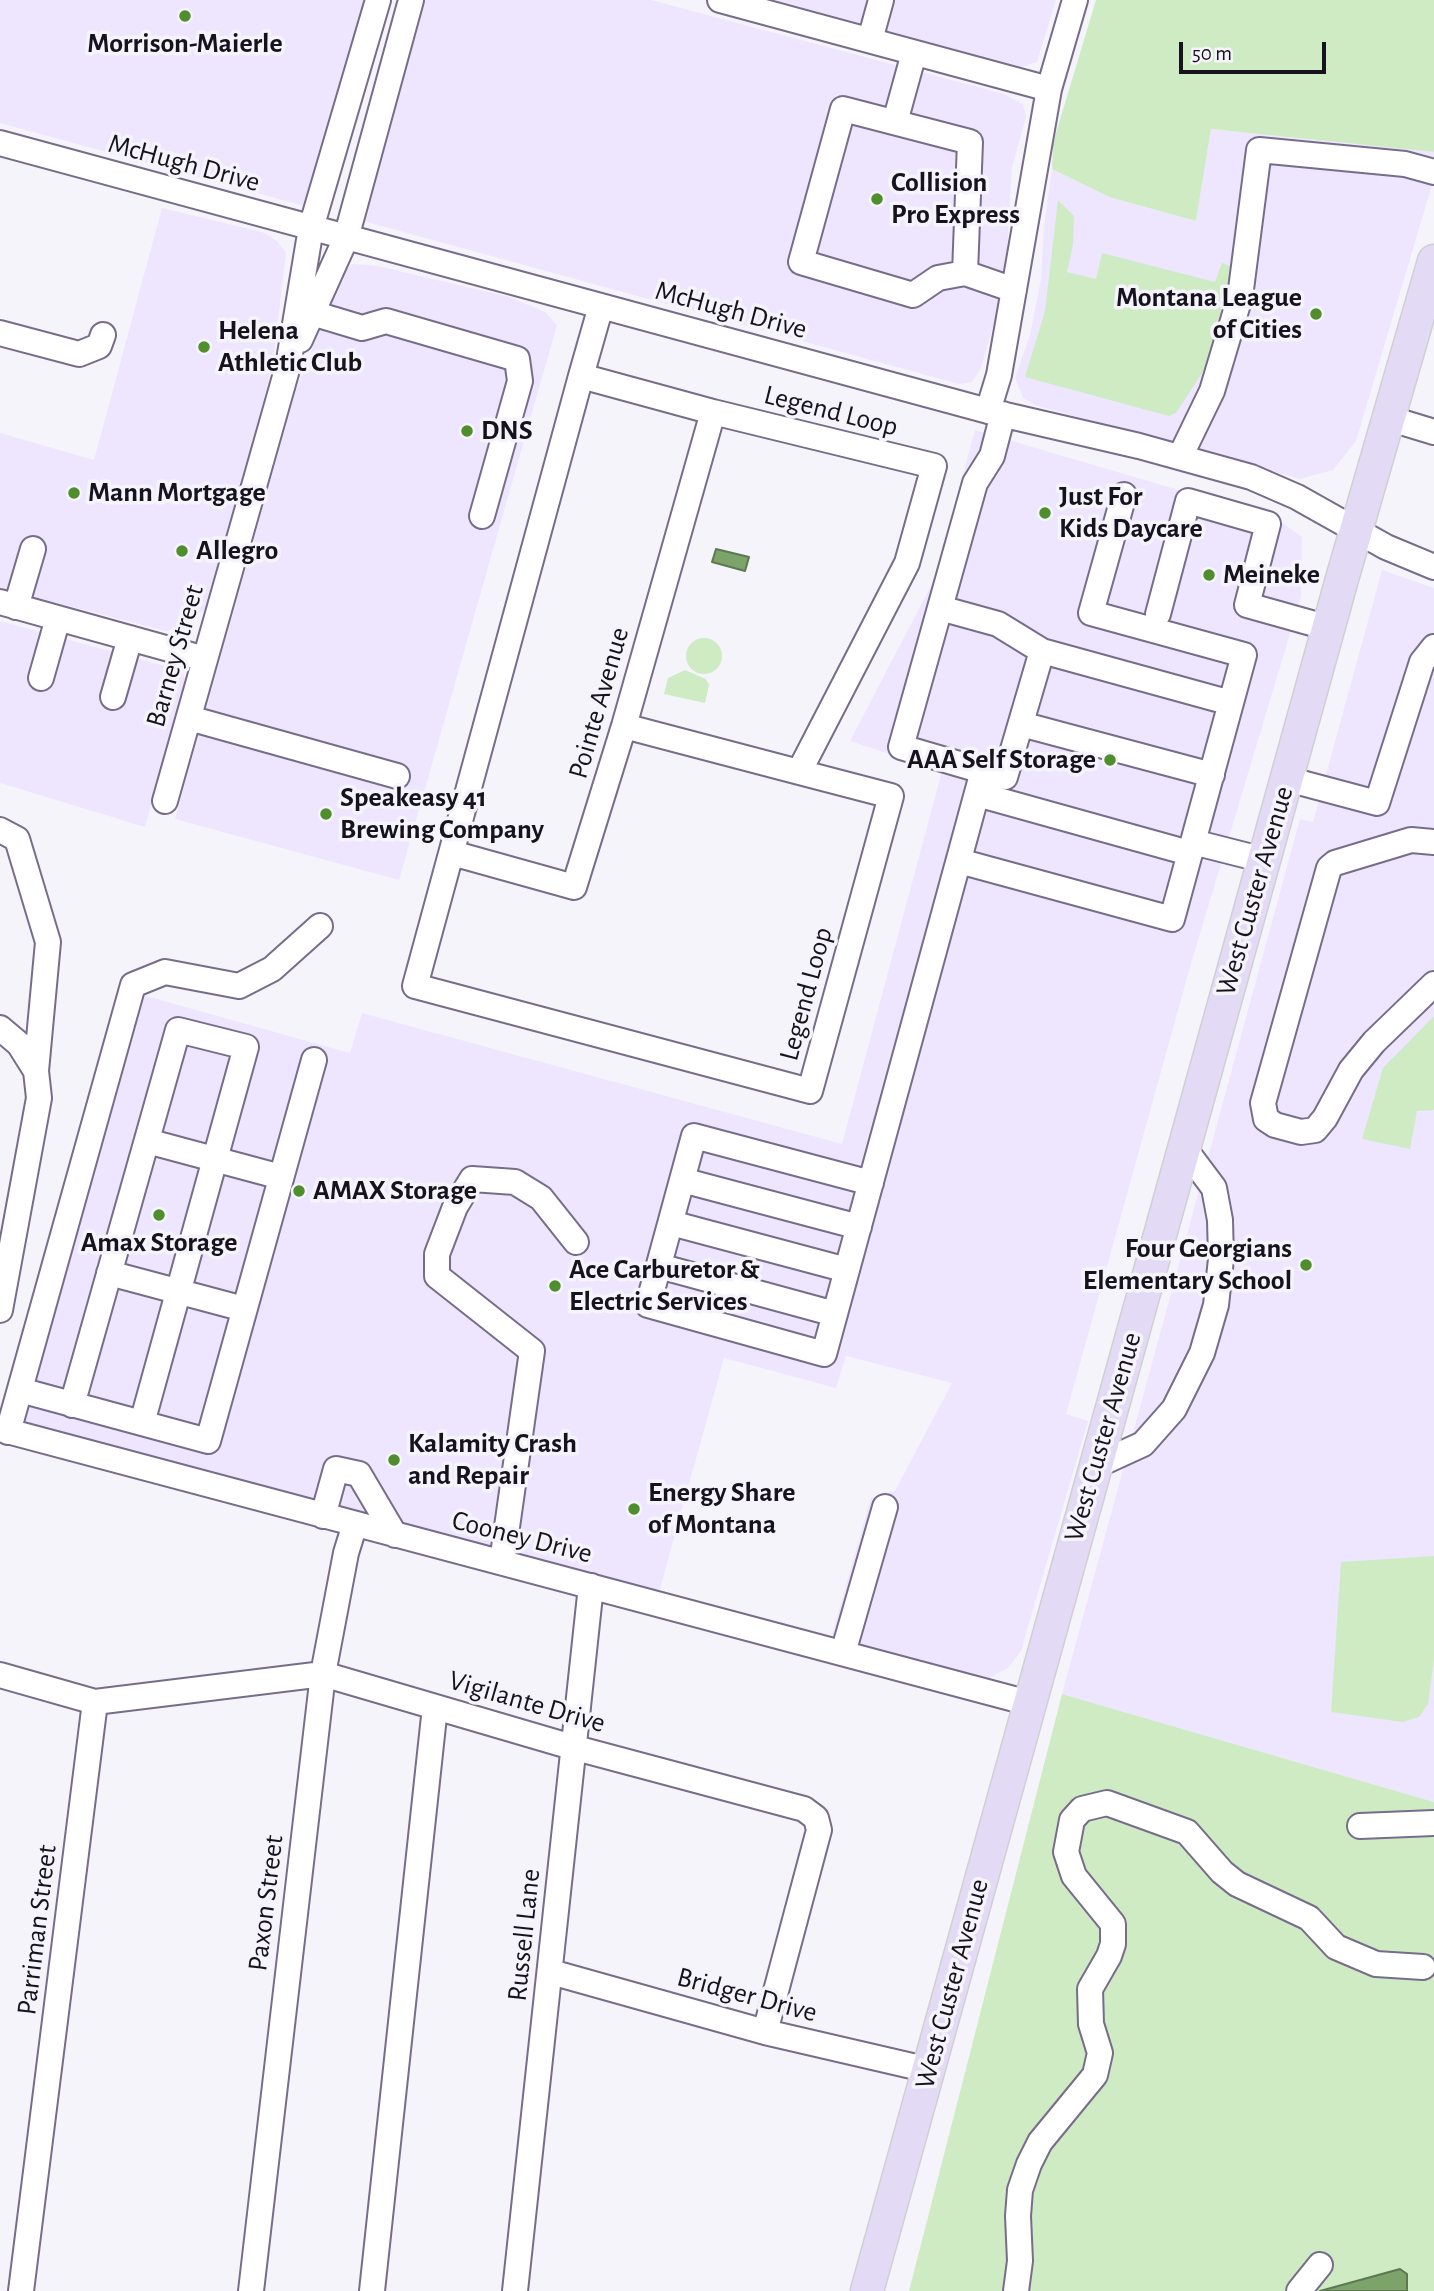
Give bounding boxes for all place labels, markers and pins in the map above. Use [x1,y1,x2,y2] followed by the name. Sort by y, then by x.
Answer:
[177,8,193,24] marker: Morrison-Maierle
[87,27,283,61] place label: Morrison-Maierle
[891,166,1020,232] place label: Collision Pro Express
[869,191,885,207] marker: Collision Pro Express
[1116,281,1302,347] place label: Montana League of Cities
[1308,306,1324,322] marker: Montana League of Cities
[218,314,362,380] place label: Helena Athletic Club
[196,339,212,355] marker: Helena Athletic Club
[481,414,533,448] place label: DNS
[459,423,475,439] marker: DNS
[88,476,266,510] place label: Mann Mortgage
[1059,480,1203,546] place label: Just For Kids Daycare
[66,485,82,501] marker: Mann Mortgage
[1037,505,1053,521] marker: Just For Kids Daycare
[196,534,278,568] place label: Allegro
[174,543,190,559] marker: Allegro
[1223,558,1320,592] place label: Meineke
[1201,567,1217,583] marker: Meineke
[907,743,1096,777] place label: AAA Self Storage
[1102,752,1118,768] marker: AAA Self Storage
[340,781,544,847] place label: Speakeasy 41 Brewing Company
[318,806,334,822] marker: Speakeasy 41 Brewing Company
[313,1174,477,1208] place label: AMAX Storage
[291,1183,307,1199] marker: AMAX Storage
[151,1207,167,1223] marker: Amax Storage
[81,1226,237,1260] place label: Amax Storage
[1083,1232,1292,1298] place label: Four Georgians Elementary School
[569,1253,760,1319] place label: Ace Carburetor & Electric Services
[1298,1257,1314,1273] marker: Four Georgians Elementary School
[547,1278,563,1294] marker: Ace Carburetor & Electric Services
[408,1427,577,1493] place label: Kalamity Crash and Repair
[386,1452,402,1468] marker: Kalamity Crash and Repair
[648,1476,796,1542] place label: Energy Share of Montana
[626,1501,642,1517] marker: Energy Share of Montana

